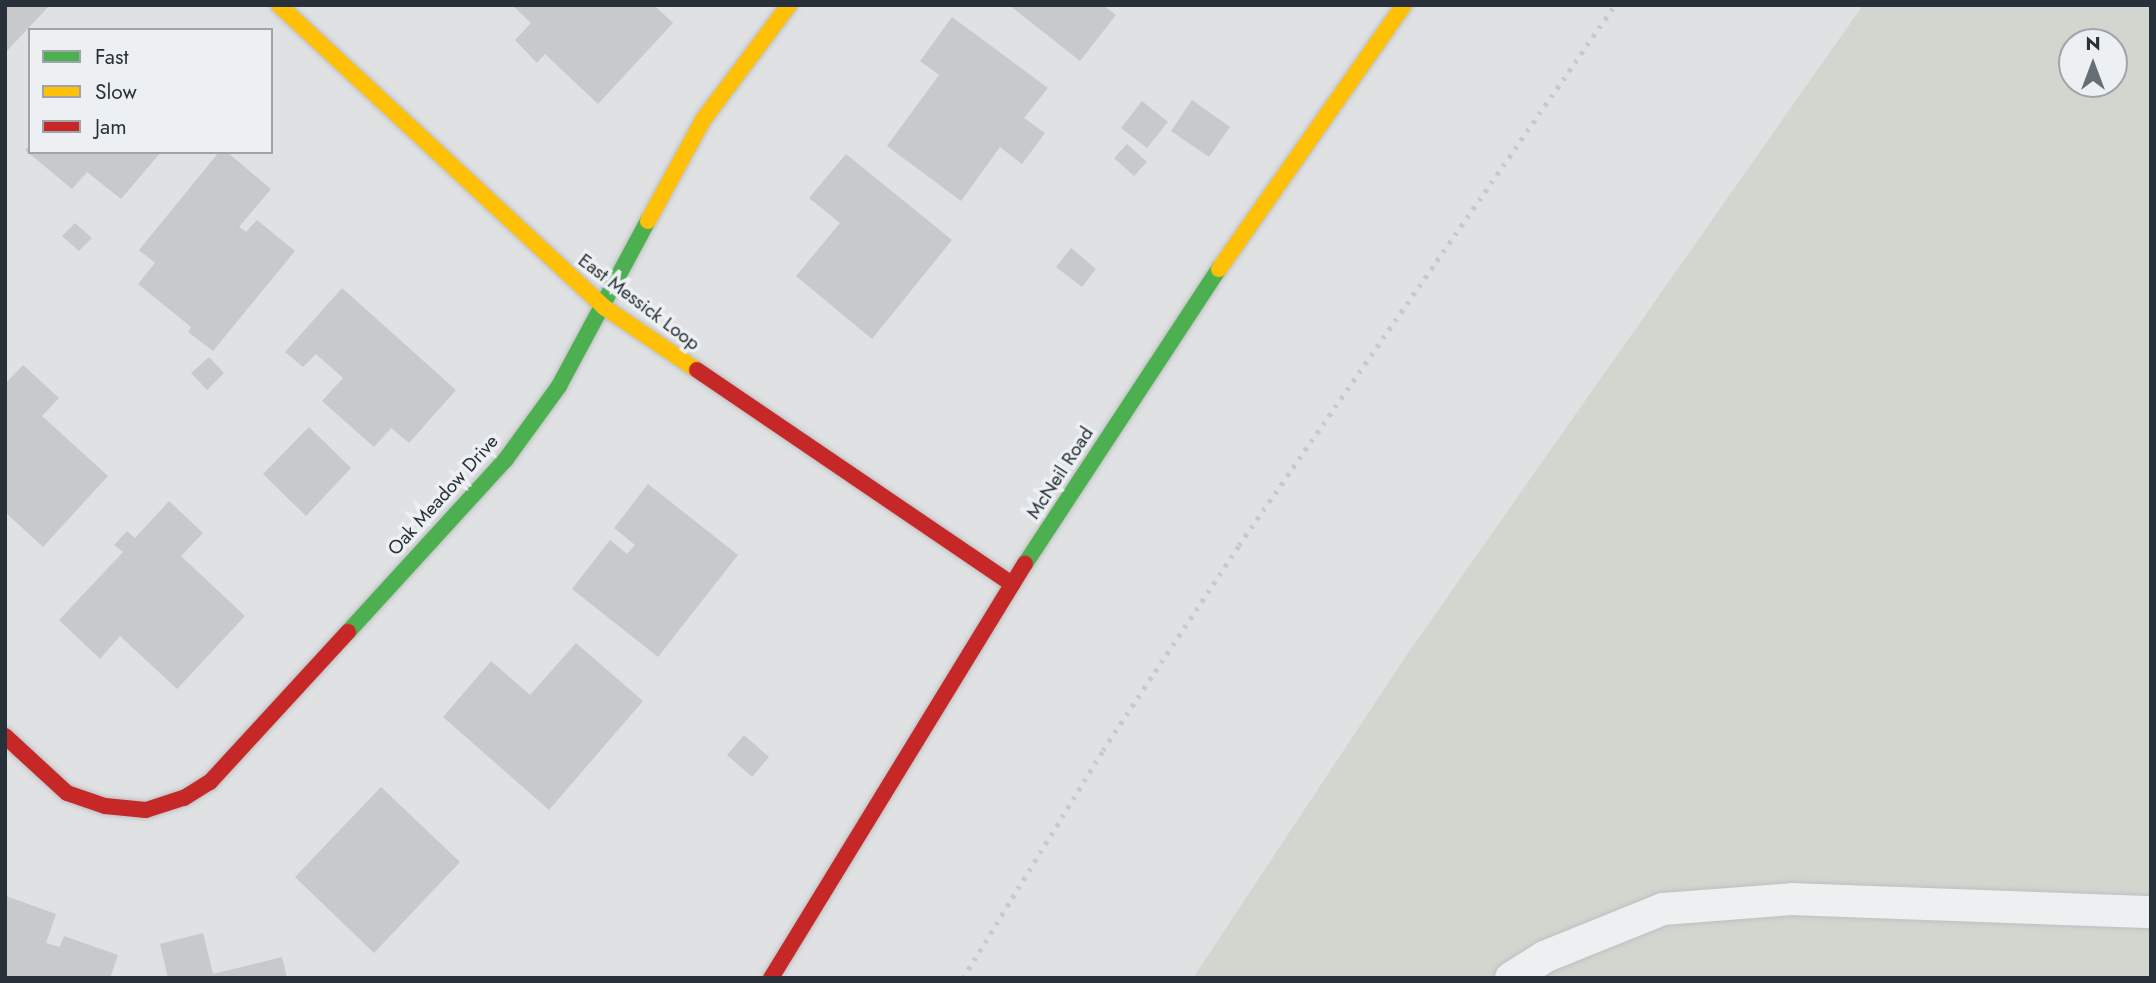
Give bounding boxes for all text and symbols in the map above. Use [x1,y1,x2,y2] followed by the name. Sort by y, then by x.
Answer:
[28,28,273,154] legend
[2058,28,2128,98] north arrow
[2085,30,2101,57] text: N
[95,42,128,72] text: Fast
[95,77,137,107] text: Slow
[95,112,127,142] text: Jam
[574,249,704,355] street label: East Messick Loop
[1022,423,1098,523] street label: McNeil Road
[383,430,503,560] street label: Oak Meadow Drive

